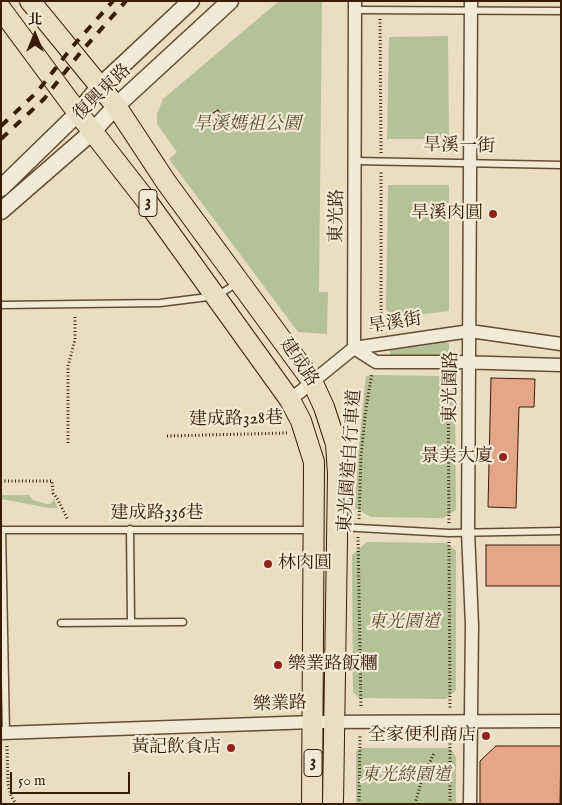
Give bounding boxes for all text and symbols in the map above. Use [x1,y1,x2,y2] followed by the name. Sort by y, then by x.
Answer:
[10,10,60,60] north arrow
[28,11,42,29] text: 北
[70,60,136,126] street label: 復興東路
[193,114,301,136] park label: 旱溪媽祖公園
[423,136,495,158] street label: 旱溪一街
[327,189,349,243] street label: 東光路
[139,190,157,217] road number: 3
[411,203,483,225] place label: 旱溪肉圓
[487,208,499,220] marker: 旱溪肉圓
[367,309,423,339] street label: 旱溪街
[274,335,322,391] street label: 建成路
[441,351,463,423] street label: 東光園路
[335,388,367,534] street label: 東光園道自行車道
[189,408,283,432] street label: 建成路328巷
[421,446,493,468] place label: 景美大廈
[497,451,509,463] marker: 景美大廈
[110,503,204,525] street label: 建成路336巷
[278,553,332,575] place label: 林肉圓
[262,558,274,570] marker: 林肉圓
[368,612,440,634] park label: 東光園道
[288,654,378,676] place label: 樂業路飯糰
[272,659,284,671] marker: 樂業路飯糰
[253,693,307,717] street label: 樂業路
[368,725,476,747] place label: 全家便利商店
[480,730,492,742] marker: 全家便利商店
[131,737,221,759] place label: 黃記飲食店
[225,742,237,754] marker: 黃記飲食店
[304,750,322,776] road number: 3
[12,762,132,794] scale bar
[361,765,451,787] park label: 東光綠園道
[18,771,46,790] text: 50 m

